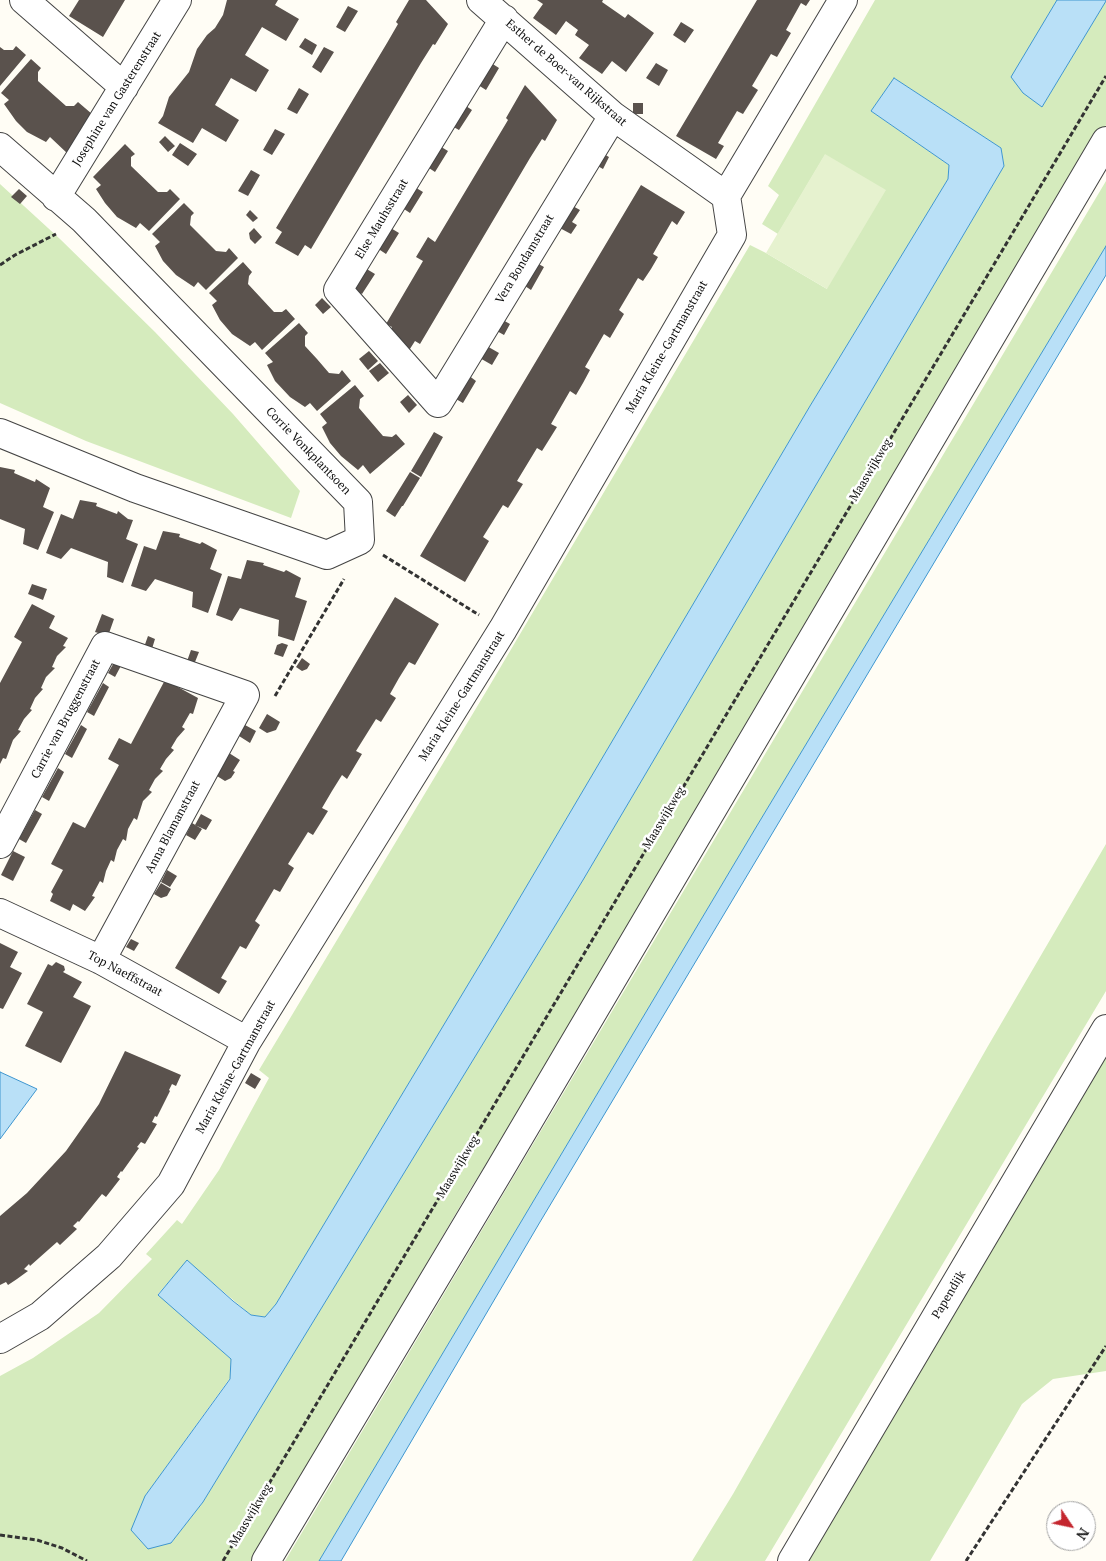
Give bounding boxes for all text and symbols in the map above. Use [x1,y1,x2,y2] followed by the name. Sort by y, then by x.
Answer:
[502,16,630,130] street label: Esther de Boer-van Rijkstraat
[69,29,165,169] street label: Josephine van Gasterenstraat
[352,176,412,262] street label: Else Mauhsstraat
[493,212,557,306] street label: Vera Bondamstraat
[623,278,711,416] street label: Maria Kleine-Gartmanstraat
[263,404,353,498] street label: Corrie Vonkplantsoen
[847,436,895,504] street label: Maaswijkweg
[416,628,508,764] street label: Maria Kleine-Gartmanstraat
[28,657,104,781] street label: Carrie van Bruggenstraat
[142,778,204,876] street label: Anna Blamanstraat
[640,784,688,852] street label: Maaswijkweg
[85,948,165,1000] street label: Top Naeffstraat
[193,998,279,1136] street label: Maria Kleine-Gartmanstraat
[434,1133,482,1201] street label: Maaswijkweg
[929,1269,969,1321] street label: Papendijk
[227,1481,275,1549] street label: Maaswijkweg
[1046,1501,1096,1551] north arrow
[1072,1524,1094,1544] text: N

